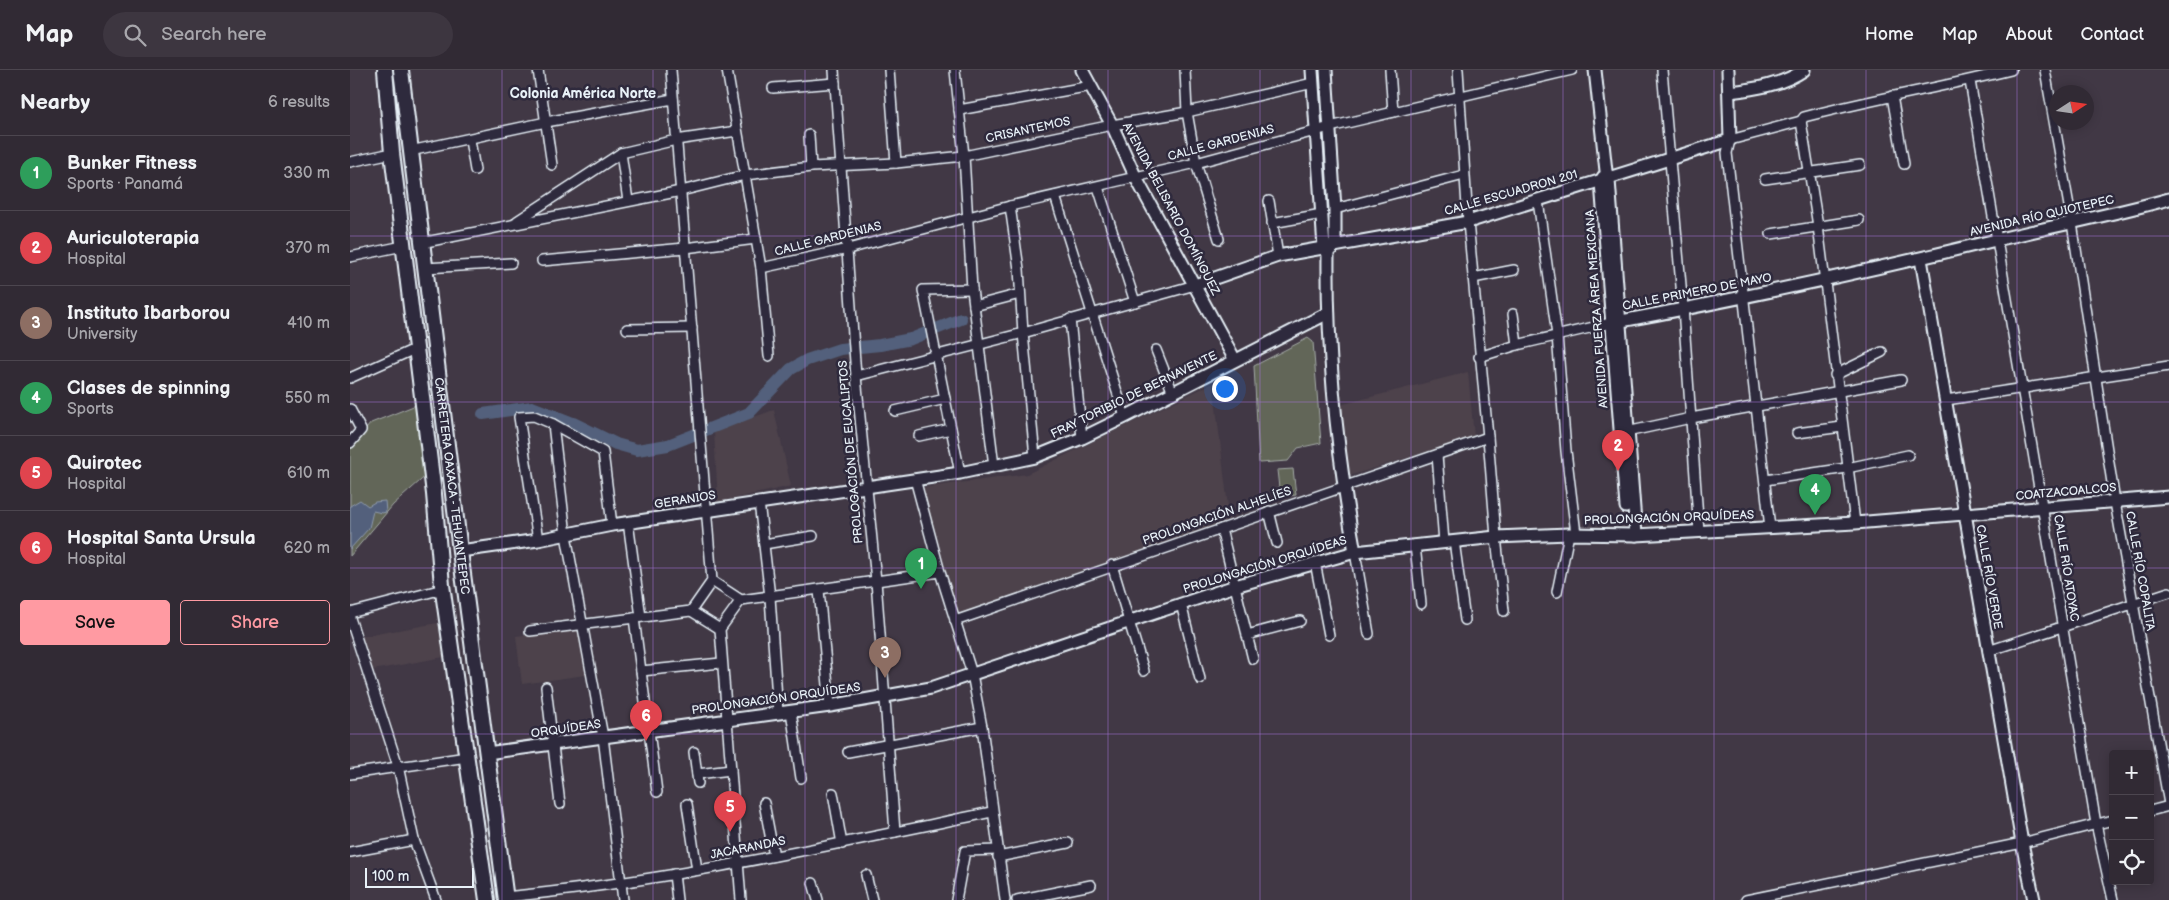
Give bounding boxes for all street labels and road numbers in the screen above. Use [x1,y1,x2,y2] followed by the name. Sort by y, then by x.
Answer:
[984,114,1072,146] street label: CRISANTEMOS
[1119,119,1225,298] street label: AVENIDA BELISARIO DOMÍNGUEZ
[1166,122,1276,164] street label: CALLE GARDENIAS
[1443,167,1579,219] street label: CALLE ESCUADRON 201
[1968,190,2116,240] street label: AVENIDA RÍO QUIOTEPEC
[1581,209,1611,409] street label: AVENIDA FUERZA ÁREA MEXICANA
[773,218,883,260] street label: CALLE GARDENIAS
[1621,270,1773,314] street label: CALLE PRIMERO DE MAYO
[1048,348,1220,442] street label: FRAY TORIBIO DE BERNAVENTE
[834,360,866,544] street label: PROLOGACIÓN DE EUCALIPTOS
[431,377,473,596] street label: CARRETERA OAXACA - TEHUANTEPEC
[2015,480,2117,504] street label: COATZACOALCOS
[1140,482,1293,549] street label: PROLONGACIÓN ALHELÍES
[653,488,717,512] street label: GERANIOS
[1584,506,1754,528] street label: PROLONGACIÓN ORQUÍDEAS
[2122,510,2160,633] street label: CALLE RÍO COPALITA
[2050,513,2084,623] street label: CALLE RÍO ATOYAC
[1972,523,2008,630] street label: CALLE RÍO VERDE
[1181,531,1349,597] street label: PROLONGACIÓN ORQUÍDEAS
[690,678,861,718] street label: PROLONGACIÓN ORQUÍDEAS
[530,715,602,741] street label: ORQUÍDEAS
[709,833,787,863] street label: JACARANDAS

